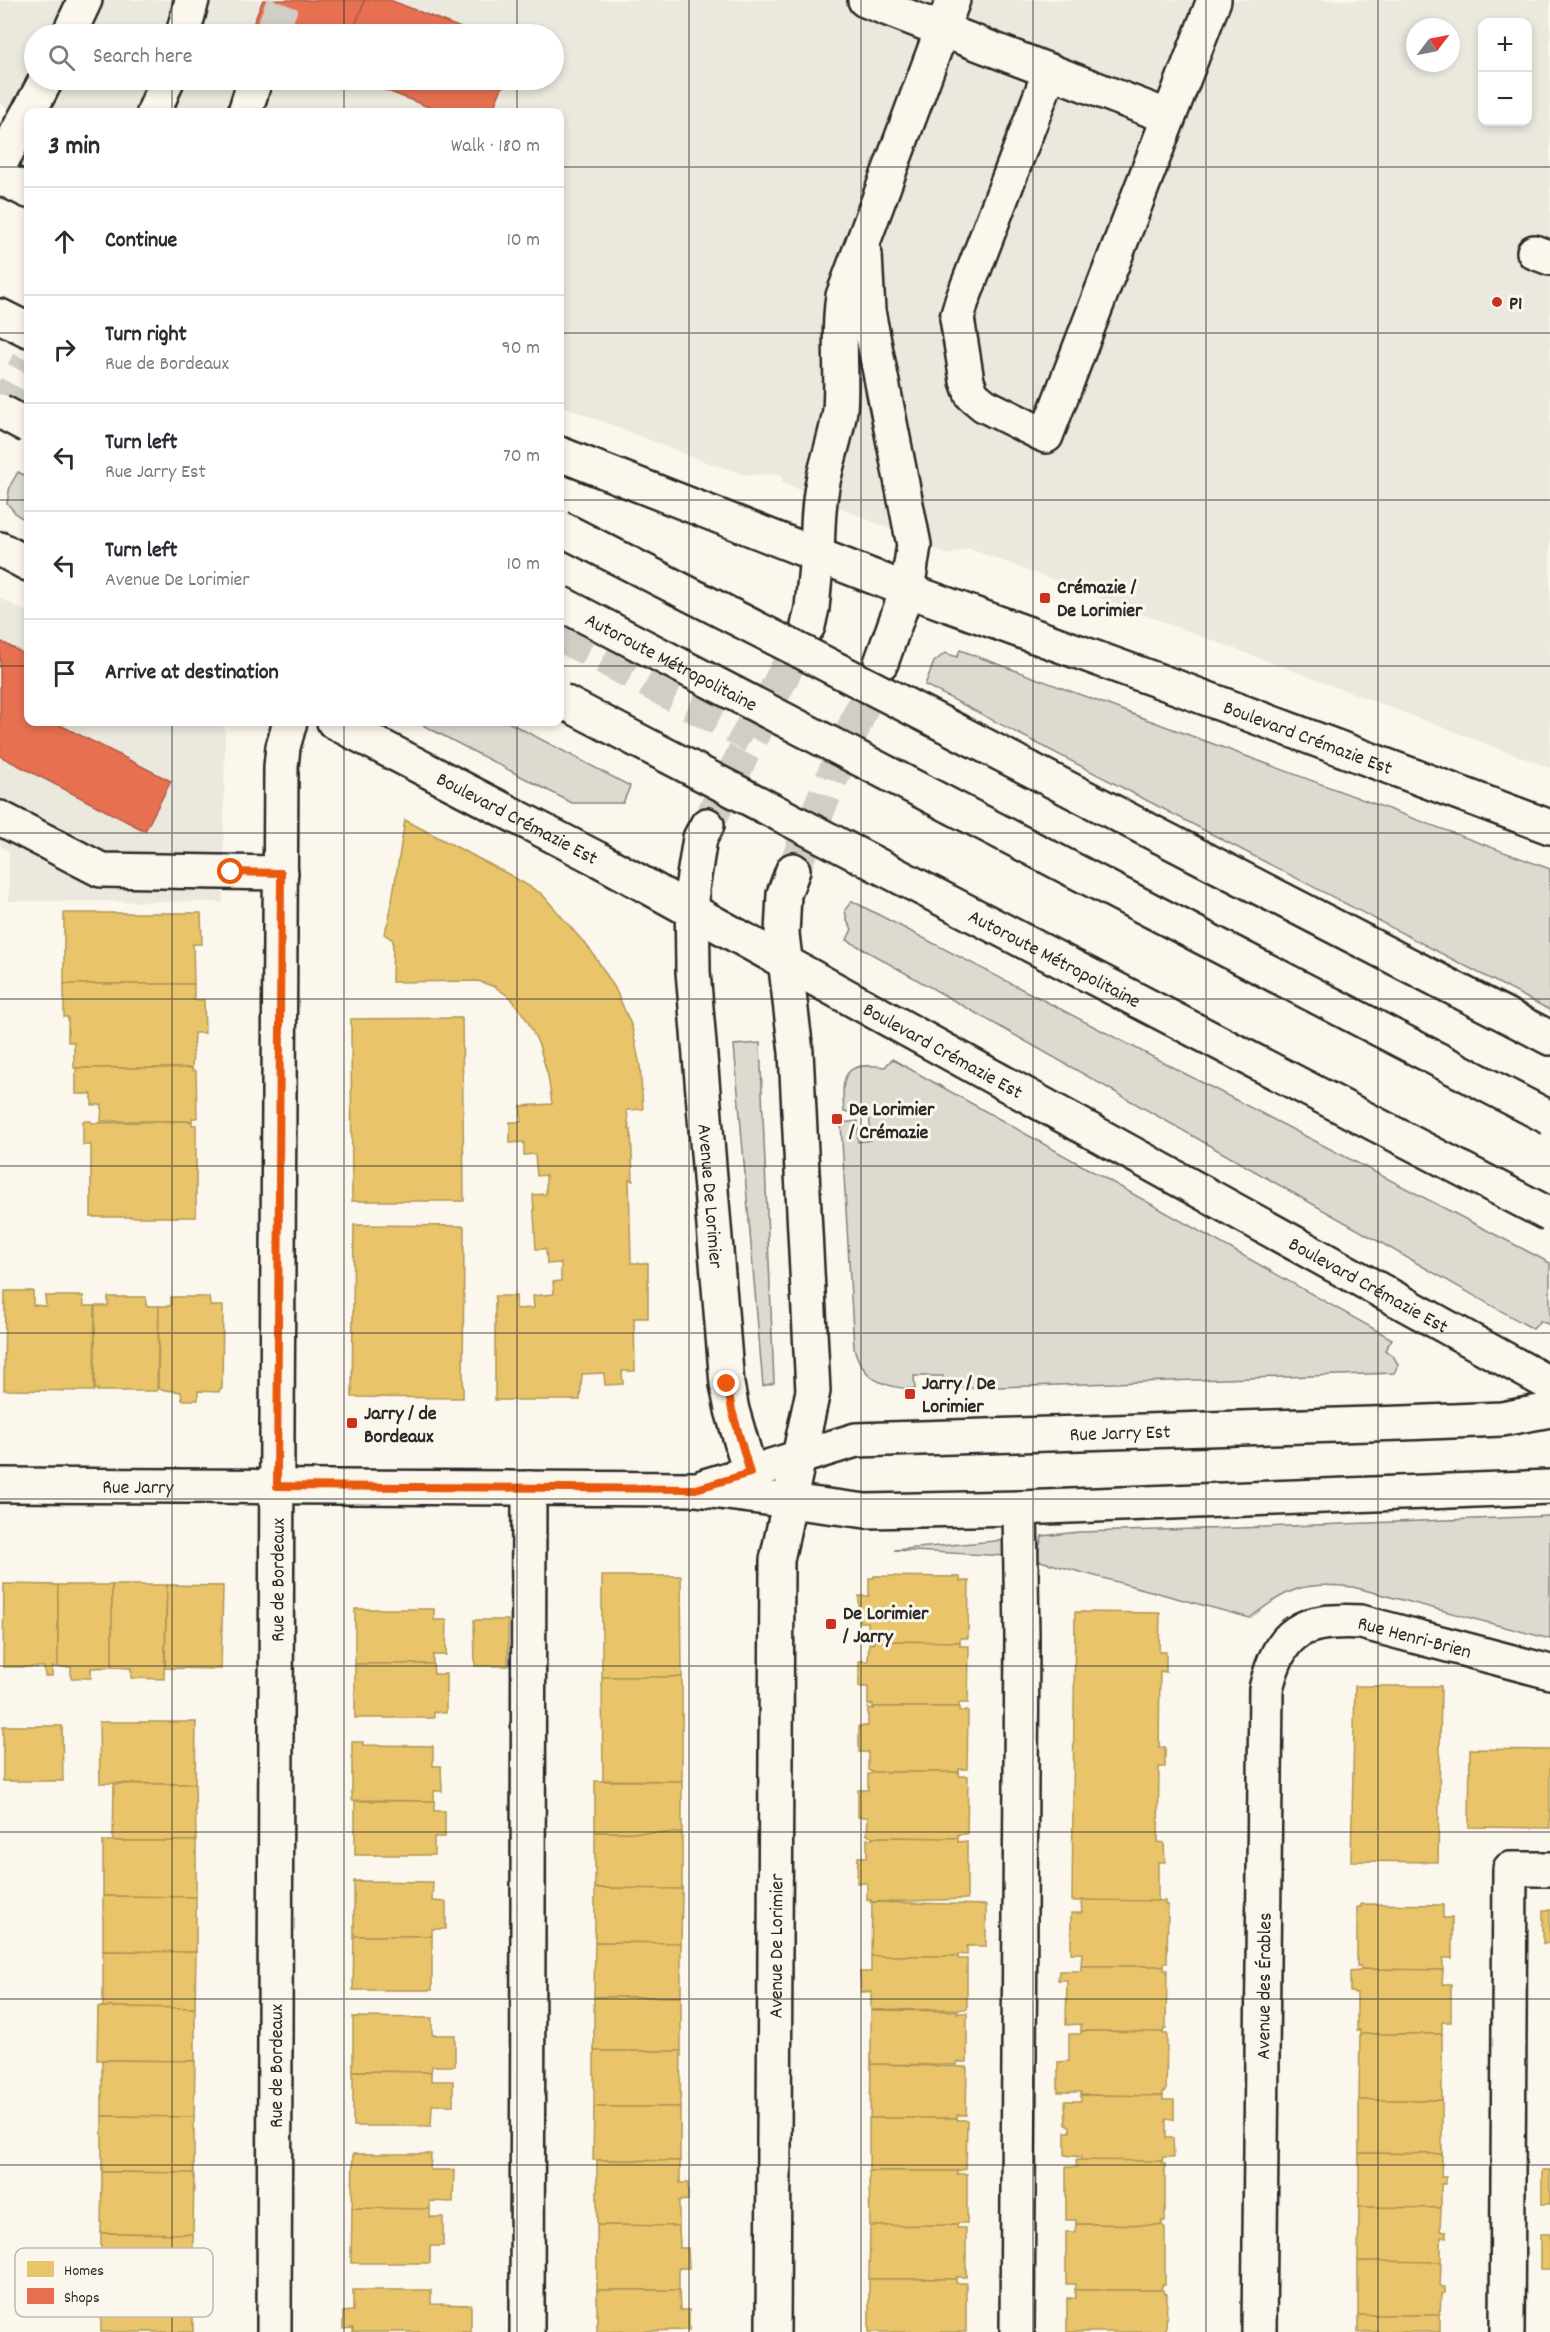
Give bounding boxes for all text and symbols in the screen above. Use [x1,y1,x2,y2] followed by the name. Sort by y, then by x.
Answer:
[1406,18,1460,72] north arrow
[1478,18,1532,126] map controls
[1478,18,1532,72] button: +
[24,24,564,90] search box
[45,41,78,74] icon: search
[93,42,192,73] text: Search here
[1478,72,1532,126] button: −
[48,129,100,166] text: 3 min
[451,133,540,161] text: Walk · 180 m
[48,225,81,258] icon: ahead
[105,226,177,257] text: Continue
[506,227,540,255] text: 10 m
[1509,291,1522,319] place label: P1
[1490,295,1504,309] marker: P1
[105,320,187,351] text: Turn right
[48,333,81,366] icon: right
[502,335,540,363] text: 90 m
[105,351,229,379] text: Rue de Bordeaux
[105,428,177,459] text: Turn left
[48,441,81,474] icon: left
[503,443,540,471] text: 70 m
[105,459,206,487] text: Rue Jarry Est
[105,536,177,567] text: Turn left
[48,549,81,582] icon: left
[506,551,540,579] text: 10 m
[105,567,250,595] text: Avenue De Lorimier
[1057,575,1143,626] place label: Crémazie / De Lorimier
[1038,591,1052,605] marker: Crémazie / De Lorimier
[579,607,762,720] street label: Autoroute Métropolitaine
[48,657,81,690] icon: arrive
[105,658,279,689] text: Arrive at destination
[1219,695,1396,784] street label: Boulevard Crémazie Est
[431,767,602,874] street label: Boulevard Crémazie Est
[217,858,243,884] route start
[963,904,1145,1017] street label: Autoroute Métropolitaine
[857,997,1027,1108] street label: Boulevard Crémazie Est
[848,1097,935,1148] place label: De Lorimier / Crémazie
[830,1112,844,1126] marker: De Lorimier / Crémazie
[689,1123,728,1270] street label: Avenue De Lorimier
[1283,1232,1453,1342] street label: Boulevard Crémazie Est
[713,1370,739,1396] route end
[922,1371,996,1422] place label: Jarry / De Lorimier
[903,1387,917,1401] marker: Jarry / De Lorimier
[364,1401,437,1452] place label: Jarry / de Bordeaux
[345,1416,359,1430] marker: Jarry / de Bordeaux
[1069,1419,1171,1450] street label: Rue Jarry Est
[102,1475,175,1503] street label: Rue Jarry
[265,1517,294,1642] street label: Rue de Bordeaux
[842,1601,929,1652] place label: De Lorimier / Jarry
[1354,1611,1474,1668] street label: Rue Henri-Brien
[824,1617,838,1631] marker: De Lorimier / Jarry
[764,1873,792,2019] street label: Avenue De Lorimier
[1251,1912,1281,2060] street label: Avenue des Érables
[264,2003,292,2128] street label: Rue de Bordeaux
[15,2248,213,2317] legend
[64,2260,104,2283] text: Homes
[64,2287,100,2310] text: Shops

